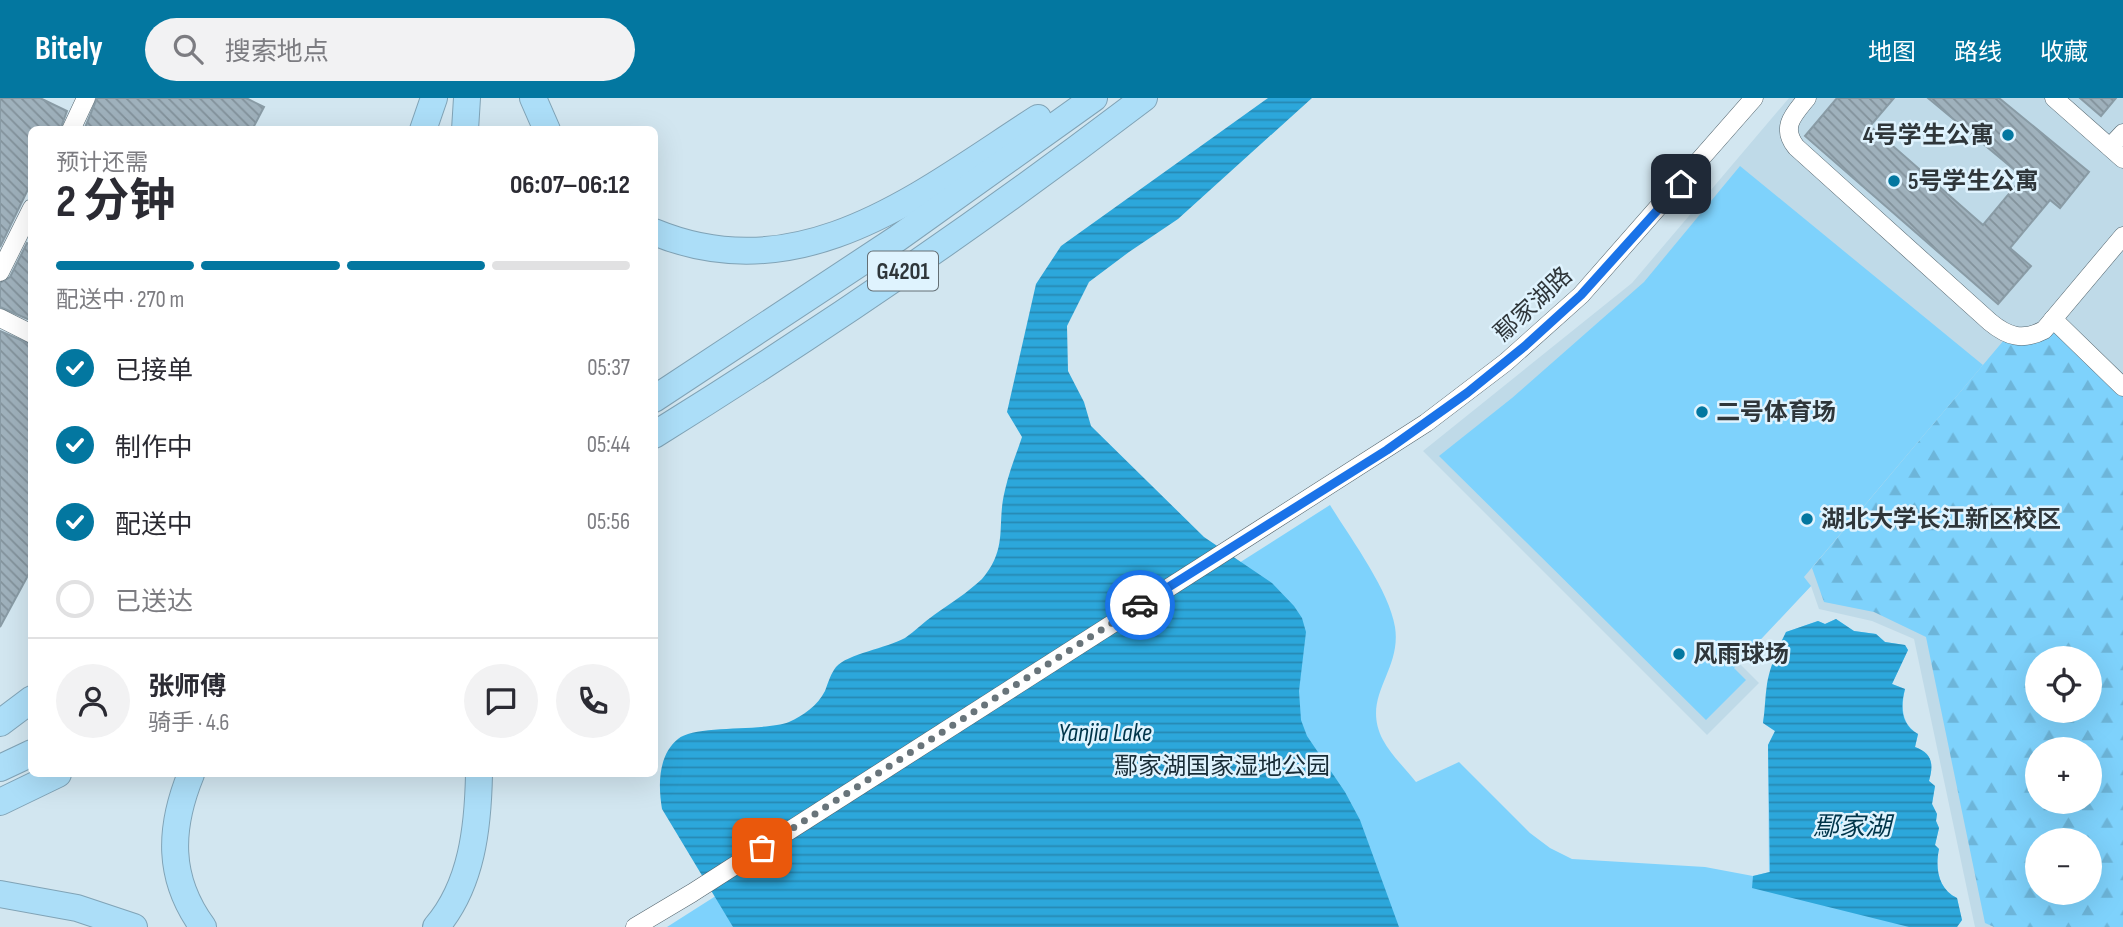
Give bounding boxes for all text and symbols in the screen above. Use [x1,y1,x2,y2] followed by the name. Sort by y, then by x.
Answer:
[145,18,635,81] search box
[35,29,103,69] text: Bitely
[169,30,207,68] icon: search
[225,37,329,68] text: 搜索地点
[1868,38,1916,67] text: 地图
[1954,38,2002,67] text: 路线
[2040,38,2088,67] text: 收藏
[1863,121,1994,150] place label: 4号学生公寓
[2000,127,2016,143] marker: 4号学生公寓
[56,149,148,177] text: 预计还需
[1651,154,1711,214] pin
[1662,165,1700,203] icon: home
[1908,167,2039,196] place label: 5号学生公寓
[510,170,630,201] text: 06:07–06:12
[1886,173,1902,189] marker: 5号学生公寓
[56,175,175,230] text: 2 分钟
[868,252,938,290] road number: G4201
[1488,261,1578,348] street label: 鄢家湖路
[56,286,184,314] text: 配送中 · 270 m
[56,349,94,387] icon: check
[587,354,630,382] text: 05:37
[115,356,193,387] text: 已接单
[1716,398,1836,427] place label: 二号体育场
[1694,404,1710,420] marker: 二号体育场
[56,426,94,464] icon: check
[587,431,630,459] text: 05:44
[115,433,193,464] text: 制作中
[56,503,94,541] icon: check
[1821,505,2061,534] place label: 湖北大学长江新区校区
[587,508,630,536] text: 05:56
[115,510,193,541] text: 配送中
[1799,511,1815,527] marker: 湖北大学长江新区校区
[1105,570,1175,640] courier
[1121,586,1159,624] icon: car
[115,587,193,618] text: 已送达
[1693,640,1789,669] place label: 风雨球场
[1671,646,1687,662] marker: 风雨球场
[2025,646,2102,905] map controls
[2025,646,2102,723] button: locate
[56,664,130,738] button: person
[464,664,538,738] button: chat
[556,664,630,738] button: phone
[148,672,226,703] text: 张师傅
[148,709,229,737] text: 骑手 · 4.6
[1058,718,1152,749] water label: Yanjia Lake
[2025,737,2102,814] button: +
[1114,752,1330,781] park label: 鄢家湖国家湿地公园
[1813,812,1895,843] water label: 鄢家湖
[732,818,792,878] pin
[2025,828,2102,905] button: −
[743,829,781,867] icon: bag

